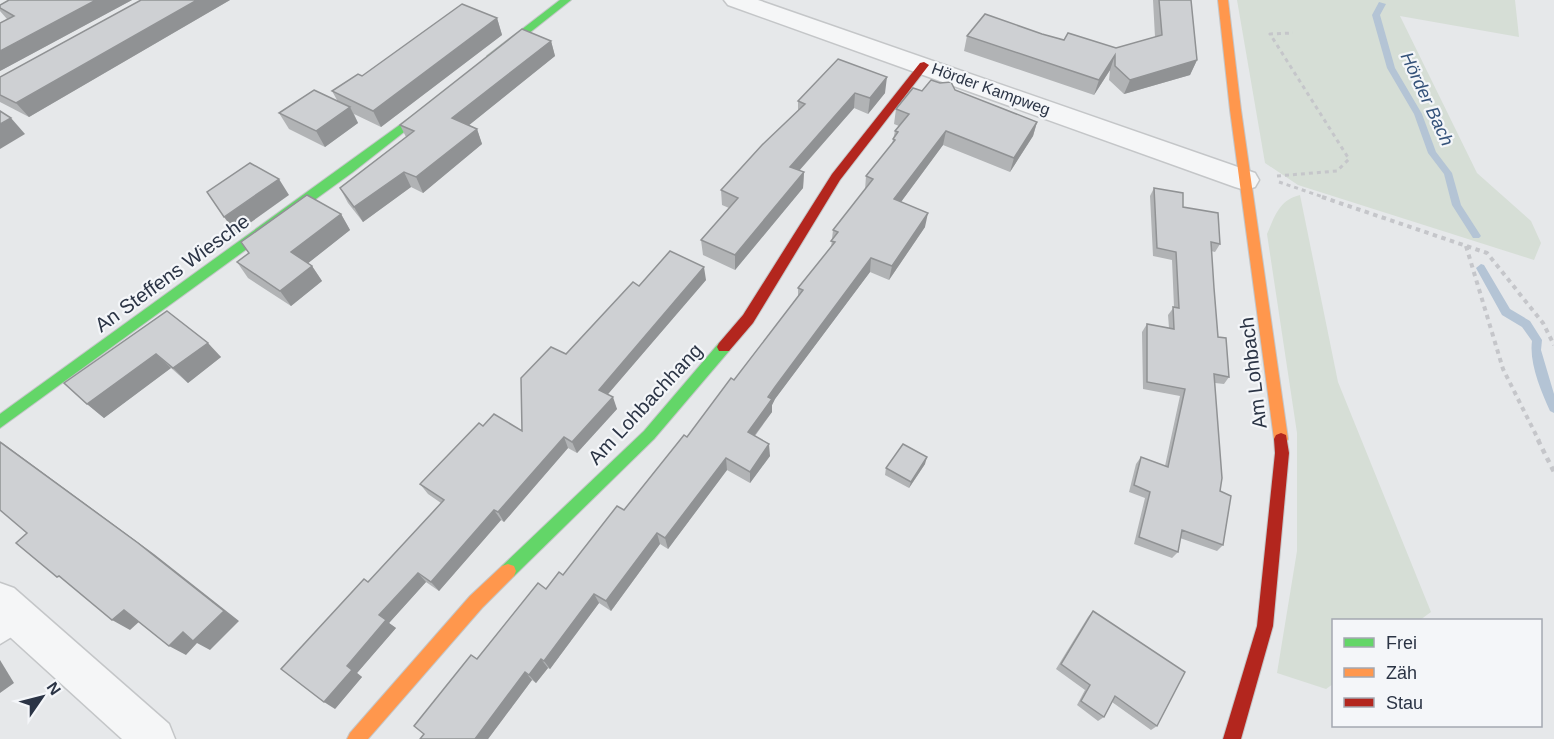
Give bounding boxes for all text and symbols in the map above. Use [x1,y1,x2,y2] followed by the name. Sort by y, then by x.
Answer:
[1397,49,1457,149] water label: Hörder Bach
[930,60,1052,118] street label: Hörder Kampweg
[91,210,253,336] street label: An Steffens Wiesche
[1235,316,1271,430] street label: Am Lohbach
[583,339,707,469] street label: Am Lohbachhang
[1332,619,1542,727] legend
[1386,633,1417,653] text: Frei
[1386,663,1417,683] text: Zäh
[12,667,72,727] north arrow
[44,679,64,698] text: N
[1386,693,1423,713] text: Stau

